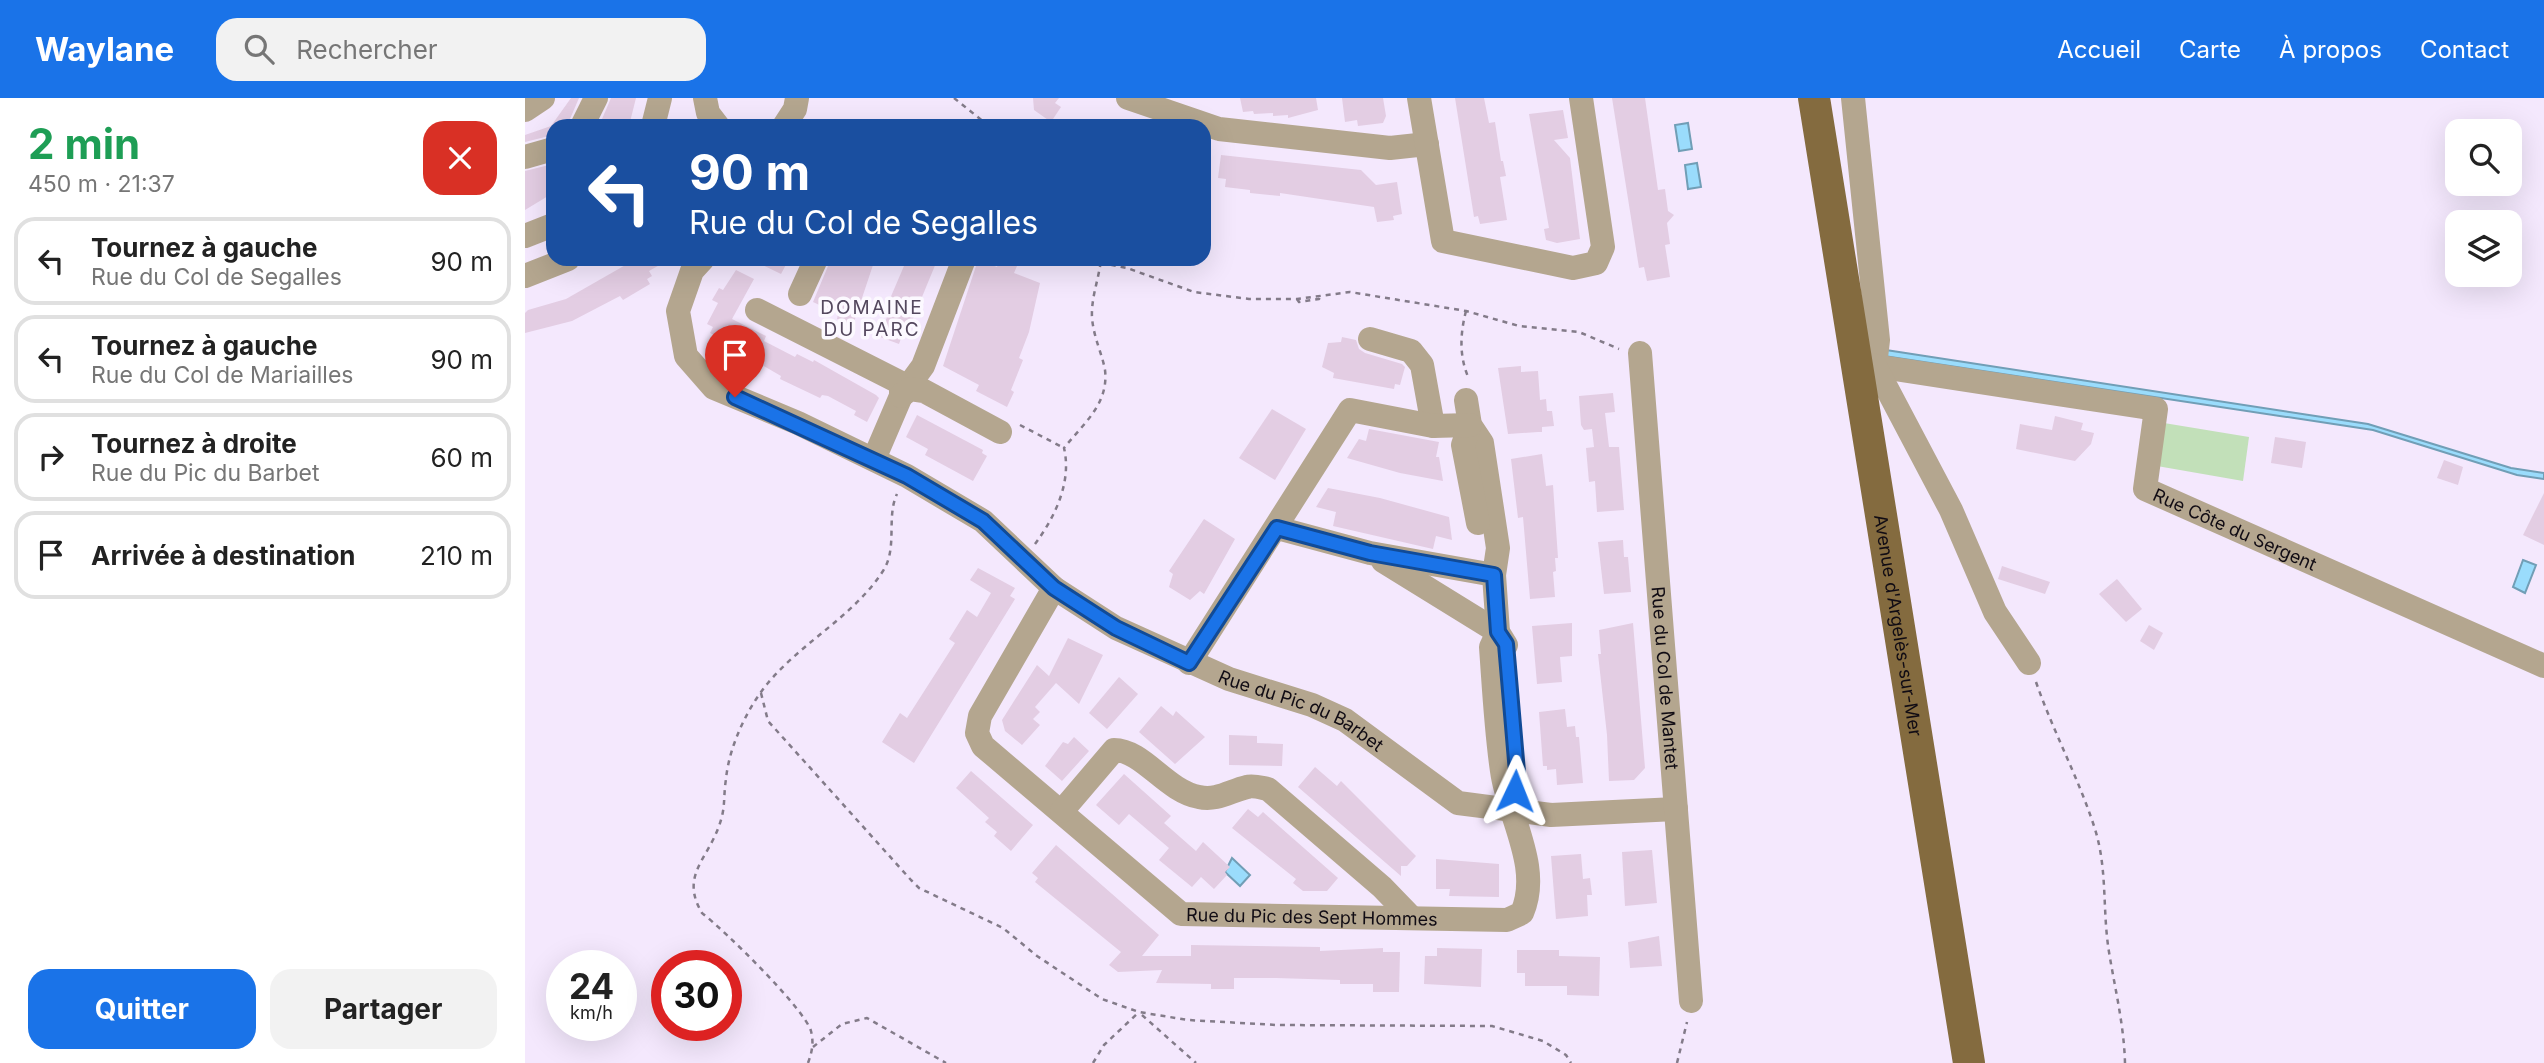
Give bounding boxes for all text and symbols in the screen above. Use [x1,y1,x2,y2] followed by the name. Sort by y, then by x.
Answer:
[216,18,706,81] search box
[35,29,174,69] text: Waylane
[240,30,278,68] icon: search
[296,34,438,65] text: Rechercher
[2057,35,2141,64] text: Accueil
[2179,35,2241,64] text: Carte
[2279,35,2382,64] text: À propos
[2420,35,2509,64] text: Contact
[28,118,140,169] text: 2 min
[2445,119,2522,287] map controls
[2445,119,2522,196] button: search
[423,121,497,195] button: close
[689,143,810,202] text: 90 m
[574,147,665,238] icon: left
[28,170,175,198] text: 450 m · 21:37
[689,203,1038,242] text: Rue du Col de Segalles
[2445,210,2522,287] button: layers
[91,232,317,263] text: Tournez à gauche
[32,242,70,280] icon: left
[430,246,493,277] text: 90 m
[91,263,342,291] text: Rue du Col de Segalles
[820,296,924,341] district label: DOMAINE DU PARC
[705,325,765,397] pin
[91,330,317,361] text: Tournez à gauche
[716,336,754,374] icon: arrive
[32,340,70,378] icon: left
[430,344,493,375] text: 90 m
[91,361,353,389] text: Rue du Col de Mariailles
[91,428,297,459] text: Tournez à droite
[32,438,70,476] icon: right
[430,442,493,473] text: 60 m
[91,459,319,487] text: Rue du Pic du Barbet
[2150,484,2320,574] street label: Rue Côte du Sergent
[1871,513,1927,738] street label: Avenue d'Argelès-sur-Mer
[32,536,70,574] icon: arrive
[91,540,356,571] text: Arrivée à destination
[420,540,493,571] text: 210 m
[1648,586,1683,770] street label: Rue du Col de Mantet
[1215,665,1388,755] street label: Rue du Pic du Barbet
[1478,754,1552,828] position arrow
[1186,904,1438,929] street label: Rue du Pic des Sept Hommes
[651,950,742,1041] speed limit sign: 30
[569,965,614,1007] text: 24
[28,969,256,1049] button: Quitter
[270,969,497,1049] button: Partager
[570,1002,613,1023] text: km/h

